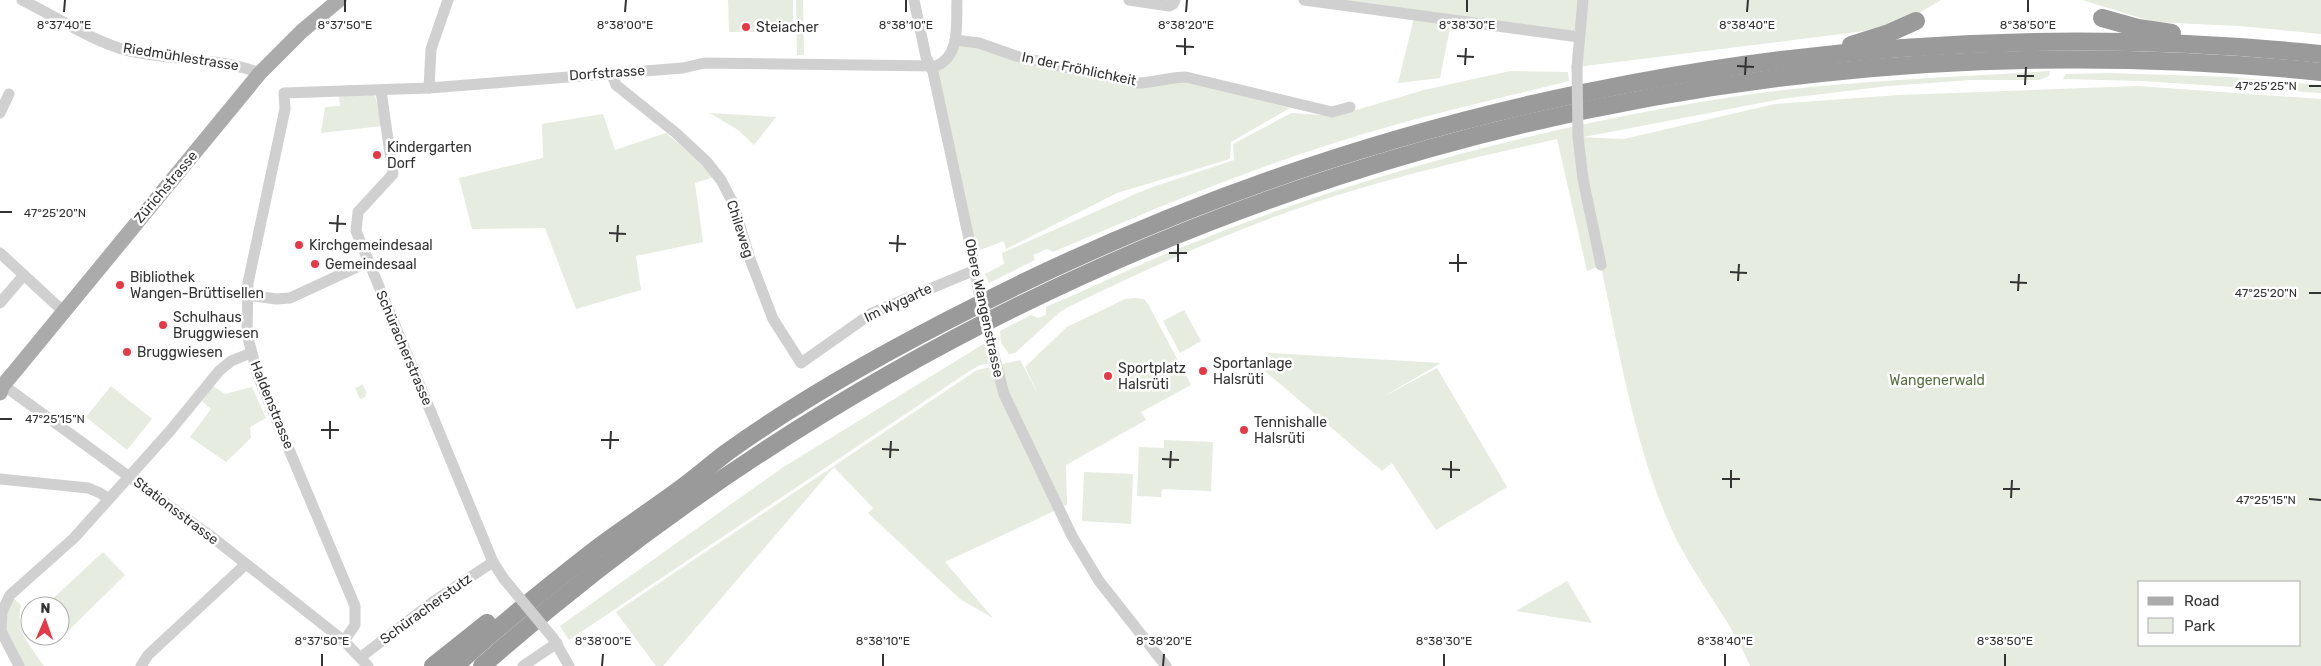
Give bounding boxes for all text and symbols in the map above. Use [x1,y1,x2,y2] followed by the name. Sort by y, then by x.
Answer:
[37,18,91,32] text: 8°37'40"E
[318,18,372,32] text: 8°37'50"E
[597,18,653,32] text: 8°38'00"E
[879,18,933,32] text: 8°38'10"E
[1158,18,1214,32] text: 8°38'20"E
[1439,18,1495,32] text: 8°38'30"E
[1719,18,1775,32] text: 8°38'40"E
[2000,18,2056,32] text: 8°38'50"E
[756,19,819,36] place label: Steiacher
[740,21,752,33] marker: Steiacher
[122,39,240,75] street label: Riedmühlestrasse
[1020,49,1138,90] street label: In der Fröhlichkeit
[568,62,646,84] street label: Dorfstrasse
[2235,79,2297,93] text: 47°25'25"N
[387,139,472,172] place label: Kindergarten Dorf
[131,147,201,227] street label: Zürichstrasse
[371,149,383,161] marker: Kindergarten Dorf
[723,198,757,260] street label: Chileweg
[24,206,86,220] text: 47°25'20"N
[309,237,433,254] place label: Kirchgemeindesaal
[961,237,1007,379] street label: Obere Wangenstrasse
[293,239,305,251] marker: Kirchgemeindesaal
[325,256,417,273] place label: Gemeindesaal
[309,258,321,270] marker: Gemeindesaal
[130,269,264,302] place label: Bibliothek Wangen-Brüttisellen
[114,279,126,291] marker: Bibliothek Wangen-Brüttisellen
[861,280,935,326] street label: Im Wygarte
[2235,286,2297,300] text: 47°25'20"N
[372,288,436,408] street label: Schüracherstrasse
[173,309,259,342] place label: Schulhaus Bruggwiesen
[157,319,169,331] marker: Schulhaus Bruggwiesen
[137,344,223,361] place label: Bruggwiesen
[121,346,133,358] marker: Bruggwiesen
[1213,355,1293,388] place label: Sportanlage Halsrüti
[247,358,297,452] street label: Haldenstrasse
[1118,360,1186,393] place label: Sportplatz Halsrüti
[1197,365,1209,377] marker: Sportanlage Halsrüti
[1102,370,1114,382] marker: Sportplatz Halsrüti
[1889,372,1985,389] park label: Wangenerwald
[25,412,85,426] text: 47°25'15"N
[1254,414,1327,447] place label: Tennishalle Halsrüti
[1238,424,1250,436] marker: Tennishalle Halsrüti
[130,474,222,549] street label: Stationsstrasse
[2236,493,2296,507] text: 47°25'15"N
[377,570,475,648] street label: Schüracherstutz
[2138,581,2301,646] legend
[2184,592,2220,610] text: Road
[20,596,70,646] north arrow
[40,600,51,617] text: N
[2184,617,2215,635] text: Park
[295,634,349,648] text: 8°37'50"E
[575,634,631,648] text: 8°38'00"E
[856,634,910,648] text: 8°38'10"E
[1136,634,1192,648] text: 8°38'20"E
[1416,634,1472,648] text: 8°38'30"E
[1697,634,1753,648] text: 8°38'40"E
[1977,634,2033,648] text: 8°38'50"E

